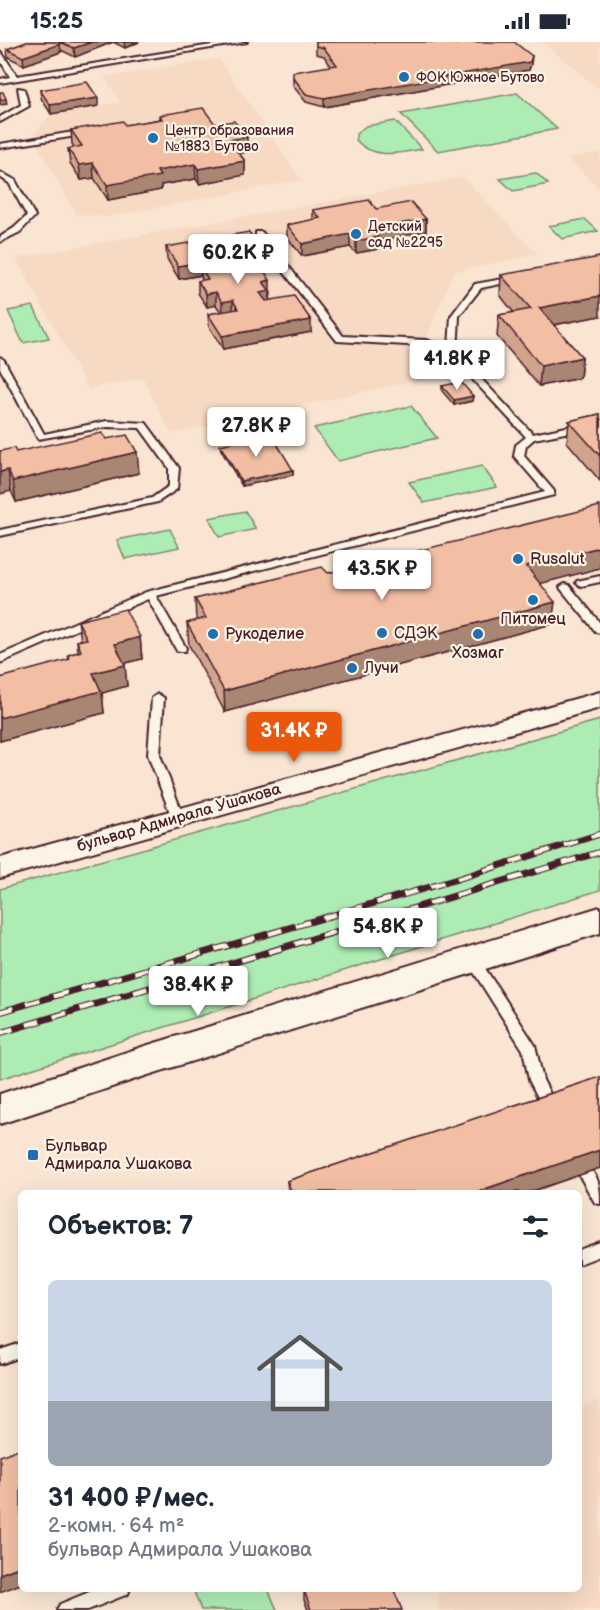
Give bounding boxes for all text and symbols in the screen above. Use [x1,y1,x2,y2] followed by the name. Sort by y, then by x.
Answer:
[30,8,83,35] text: 15:25
[416,69,544,86] place label: ФОК Южное Бутово
[397,70,411,84] marker: ФОК Южное Бутово
[165,122,294,155] place label: Центр образования №1883 Бутово
[146,131,160,145] marker: Центр образования №1883 Бутово
[368,218,443,251] place label: Детский сад №2295
[349,227,363,241] marker: Детский сад №2295
[183,234,293,285] pin: 60.2K ₽
[202,241,274,265] text: 60.2K ₽
[402,340,512,391] pin: 41.8K ₽
[424,347,490,371] text: 41.8K ₽
[201,407,311,458] pin: 27.8K ₽
[221,414,291,438] text: 27.8K ₽
[327,550,437,601] pin: 43.5K ₽
[530,550,585,569] place label: Rusalut
[511,552,525,566] marker: Rusalut
[347,557,417,581] text: 43.5K ₽
[526,593,540,607] marker: Питомец
[500,610,566,629] place label: Питомец
[394,624,438,643] place label: СДЭК
[225,625,304,644] place label: Рукоделие
[375,626,389,640] marker: СДЭК
[206,627,220,641] marker: Рукоделие
[471,627,485,641] marker: Хозмаг
[452,644,504,663] place label: Хозмаг
[363,659,399,678] place label: Лучи
[345,661,359,675] marker: Лучи
[239,712,349,763] pin: 31.4K ₽
[261,719,327,743] text: 31.4K ₽
[75,780,284,856] street label: бульвар Адмирала Ушакова
[333,908,443,959] pin: 54.8K ₽
[353,915,423,939] text: 54.8K ₽
[143,966,253,1017] pin: 38.4K ₽
[163,973,233,997] text: 38.4K ₽
[44,1137,192,1174] place label: Бульвар Адмирала Ушакова
[26,1148,40,1162] marker: Бульвар Адмирала Ушакова
[519,1210,552,1243] icon: filters
[48,1211,193,1242] text: Объектов: 7
[246,1319,354,1427] icon: home
[48,1483,214,1514] text: 31 400 ₽/мес.
[48,1514,184,1538] text: 2-комн. · 64 m²
[48,1538,312,1562] text: бульвар Адмирала Ушакова

